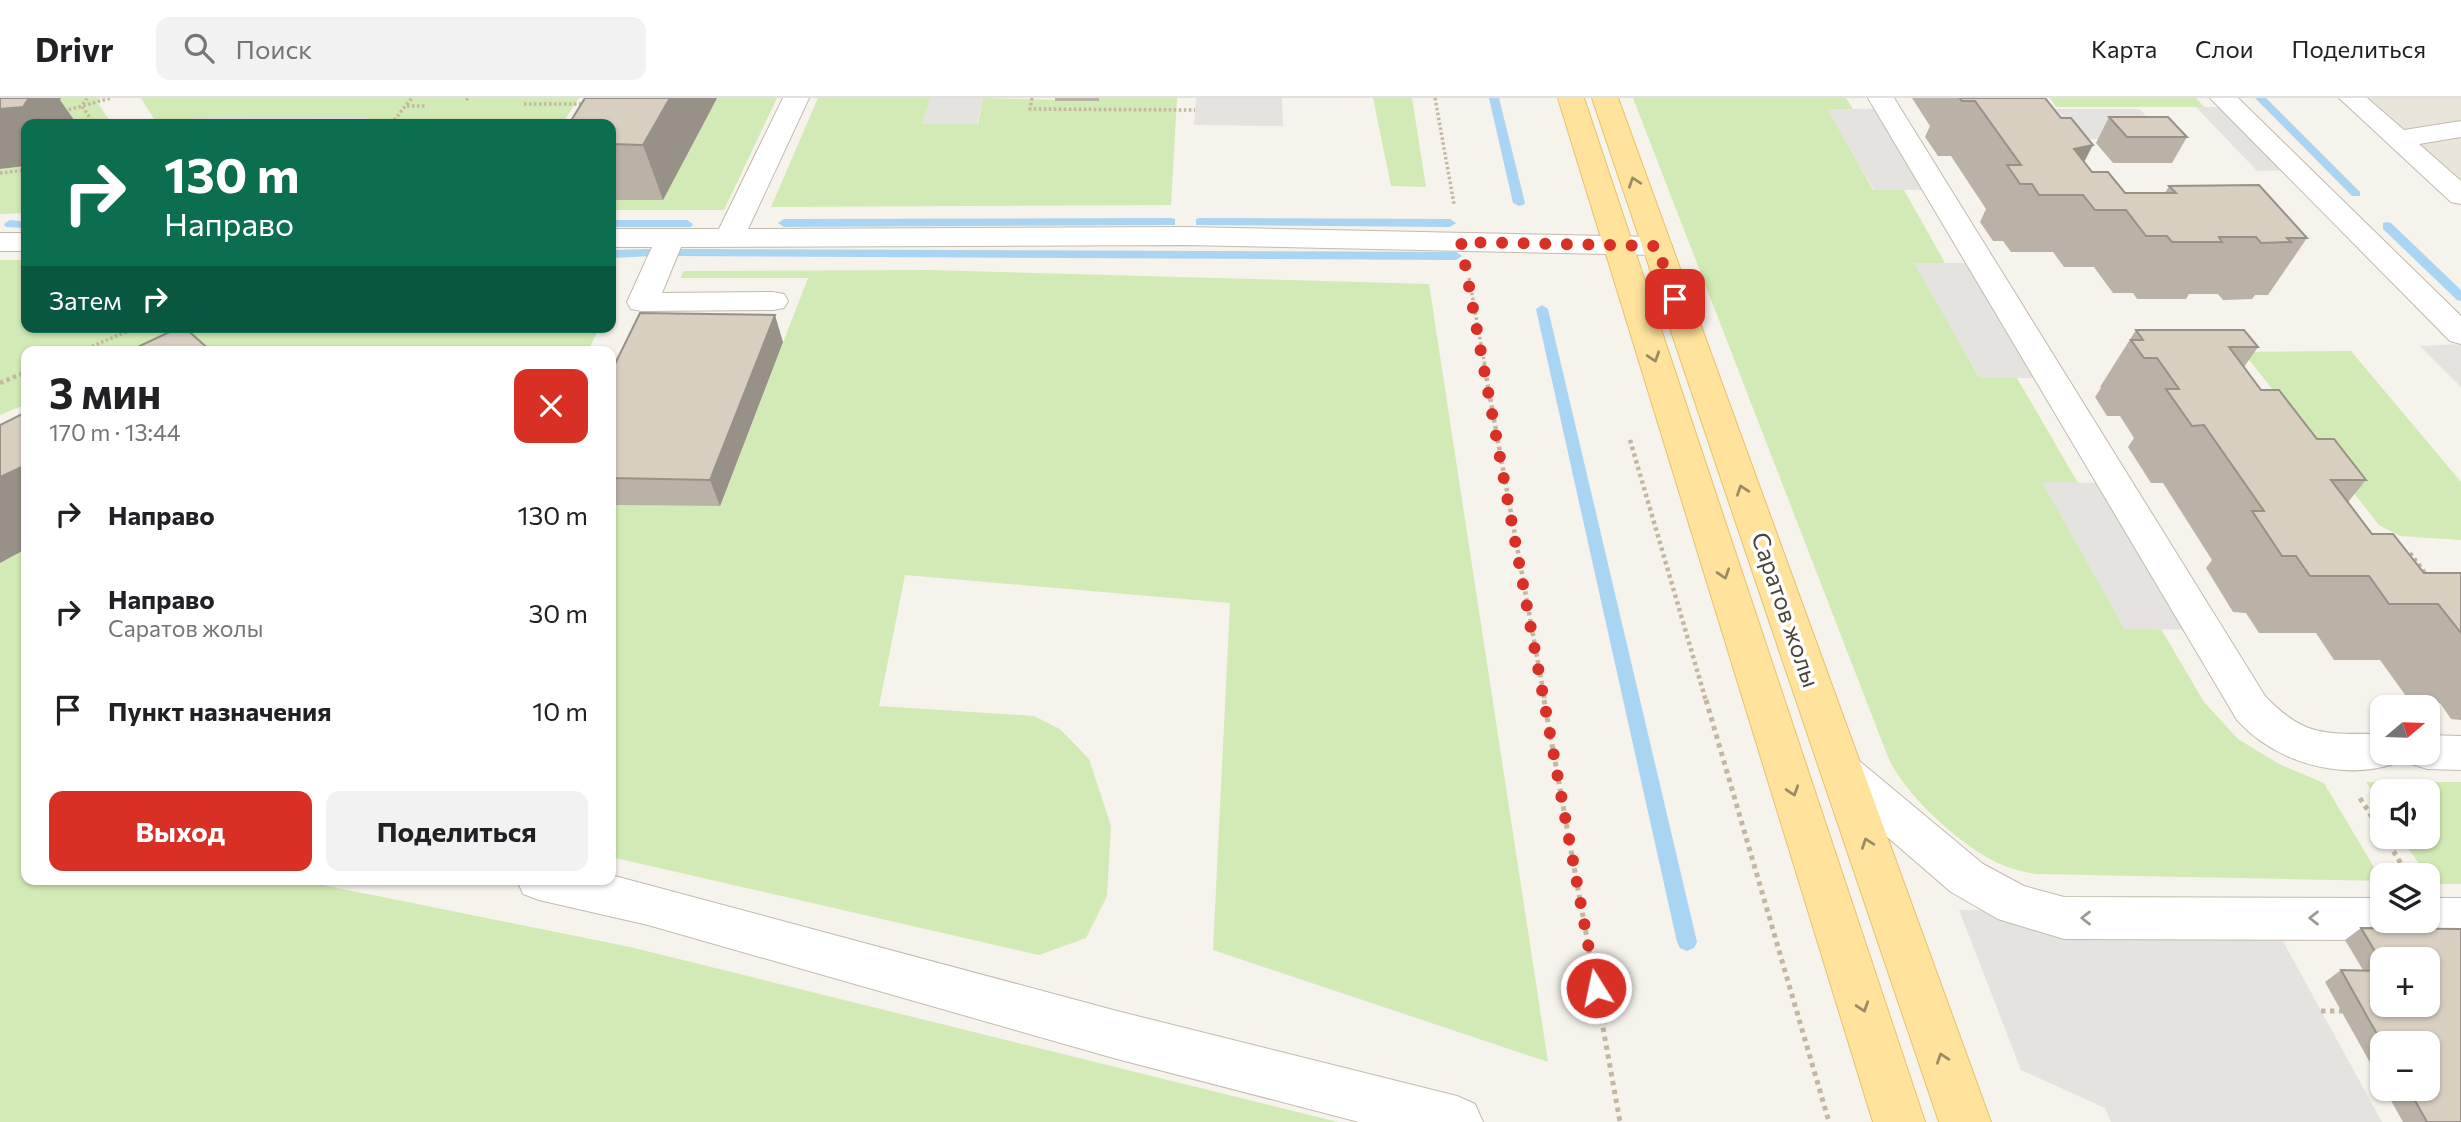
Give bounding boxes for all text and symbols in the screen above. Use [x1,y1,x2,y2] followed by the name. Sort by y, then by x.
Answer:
[156,17,646,80] search box
[35,28,114,69] text: Drivr
[180,29,218,67] icon: search
[236,33,312,64] text: Поиск
[2091,34,2157,63] text: Карта
[2195,34,2253,63] text: Слои
[2291,34,2426,63] text: Поделиться
[164,143,299,203] text: 130 m
[49,147,140,238] icon: right
[1628,176,1642,188] one-way arrow
[164,203,294,243] text: Направо
[1645,269,1705,329] pin
[136,280,174,318] icon: right
[1656,280,1694,318] icon: arrive
[49,284,122,315] text: Затем
[1646,351,1661,363] one-way arrow
[49,366,161,418] text: 3 мин
[514,369,588,443] button: close
[49,418,181,446] text: 170 m · 13:44
[1736,484,1750,496] one-way arrow
[49,495,87,533] icon: right
[108,499,215,530] text: Направо
[517,499,588,530] text: 130 m
[1746,528,1827,691] street label: Саратов жолы
[1715,568,1730,580] one-way arrow
[108,583,215,614] text: Направо
[49,593,87,631] icon: right
[529,597,588,628] text: 30 m
[108,614,263,642] text: Саратов жолы
[49,691,87,729] icon: arrive
[108,695,332,726] text: Пункт назначения
[532,695,588,726] text: 10 m
[2370,695,2440,765] north arrow
[2370,695,2440,1101] map controls
[2370,779,2440,849] button: sound
[1785,784,1799,796] one-way arrow
[49,791,312,871] button: Выход
[326,791,588,871] button: Поделиться
[1861,837,1875,850] one-way arrow
[2370,863,2440,933] button: layers
[2080,910,2091,926] one-way arrow
[2308,910,2318,926] one-way arrow
[2370,947,2440,1017] button: +
[1559,951,1633,1025] position arrow
[1854,1001,1869,1013] one-way arrow
[2370,1031,2440,1101] button: −
[1936,1052,1950,1064] one-way arrow

